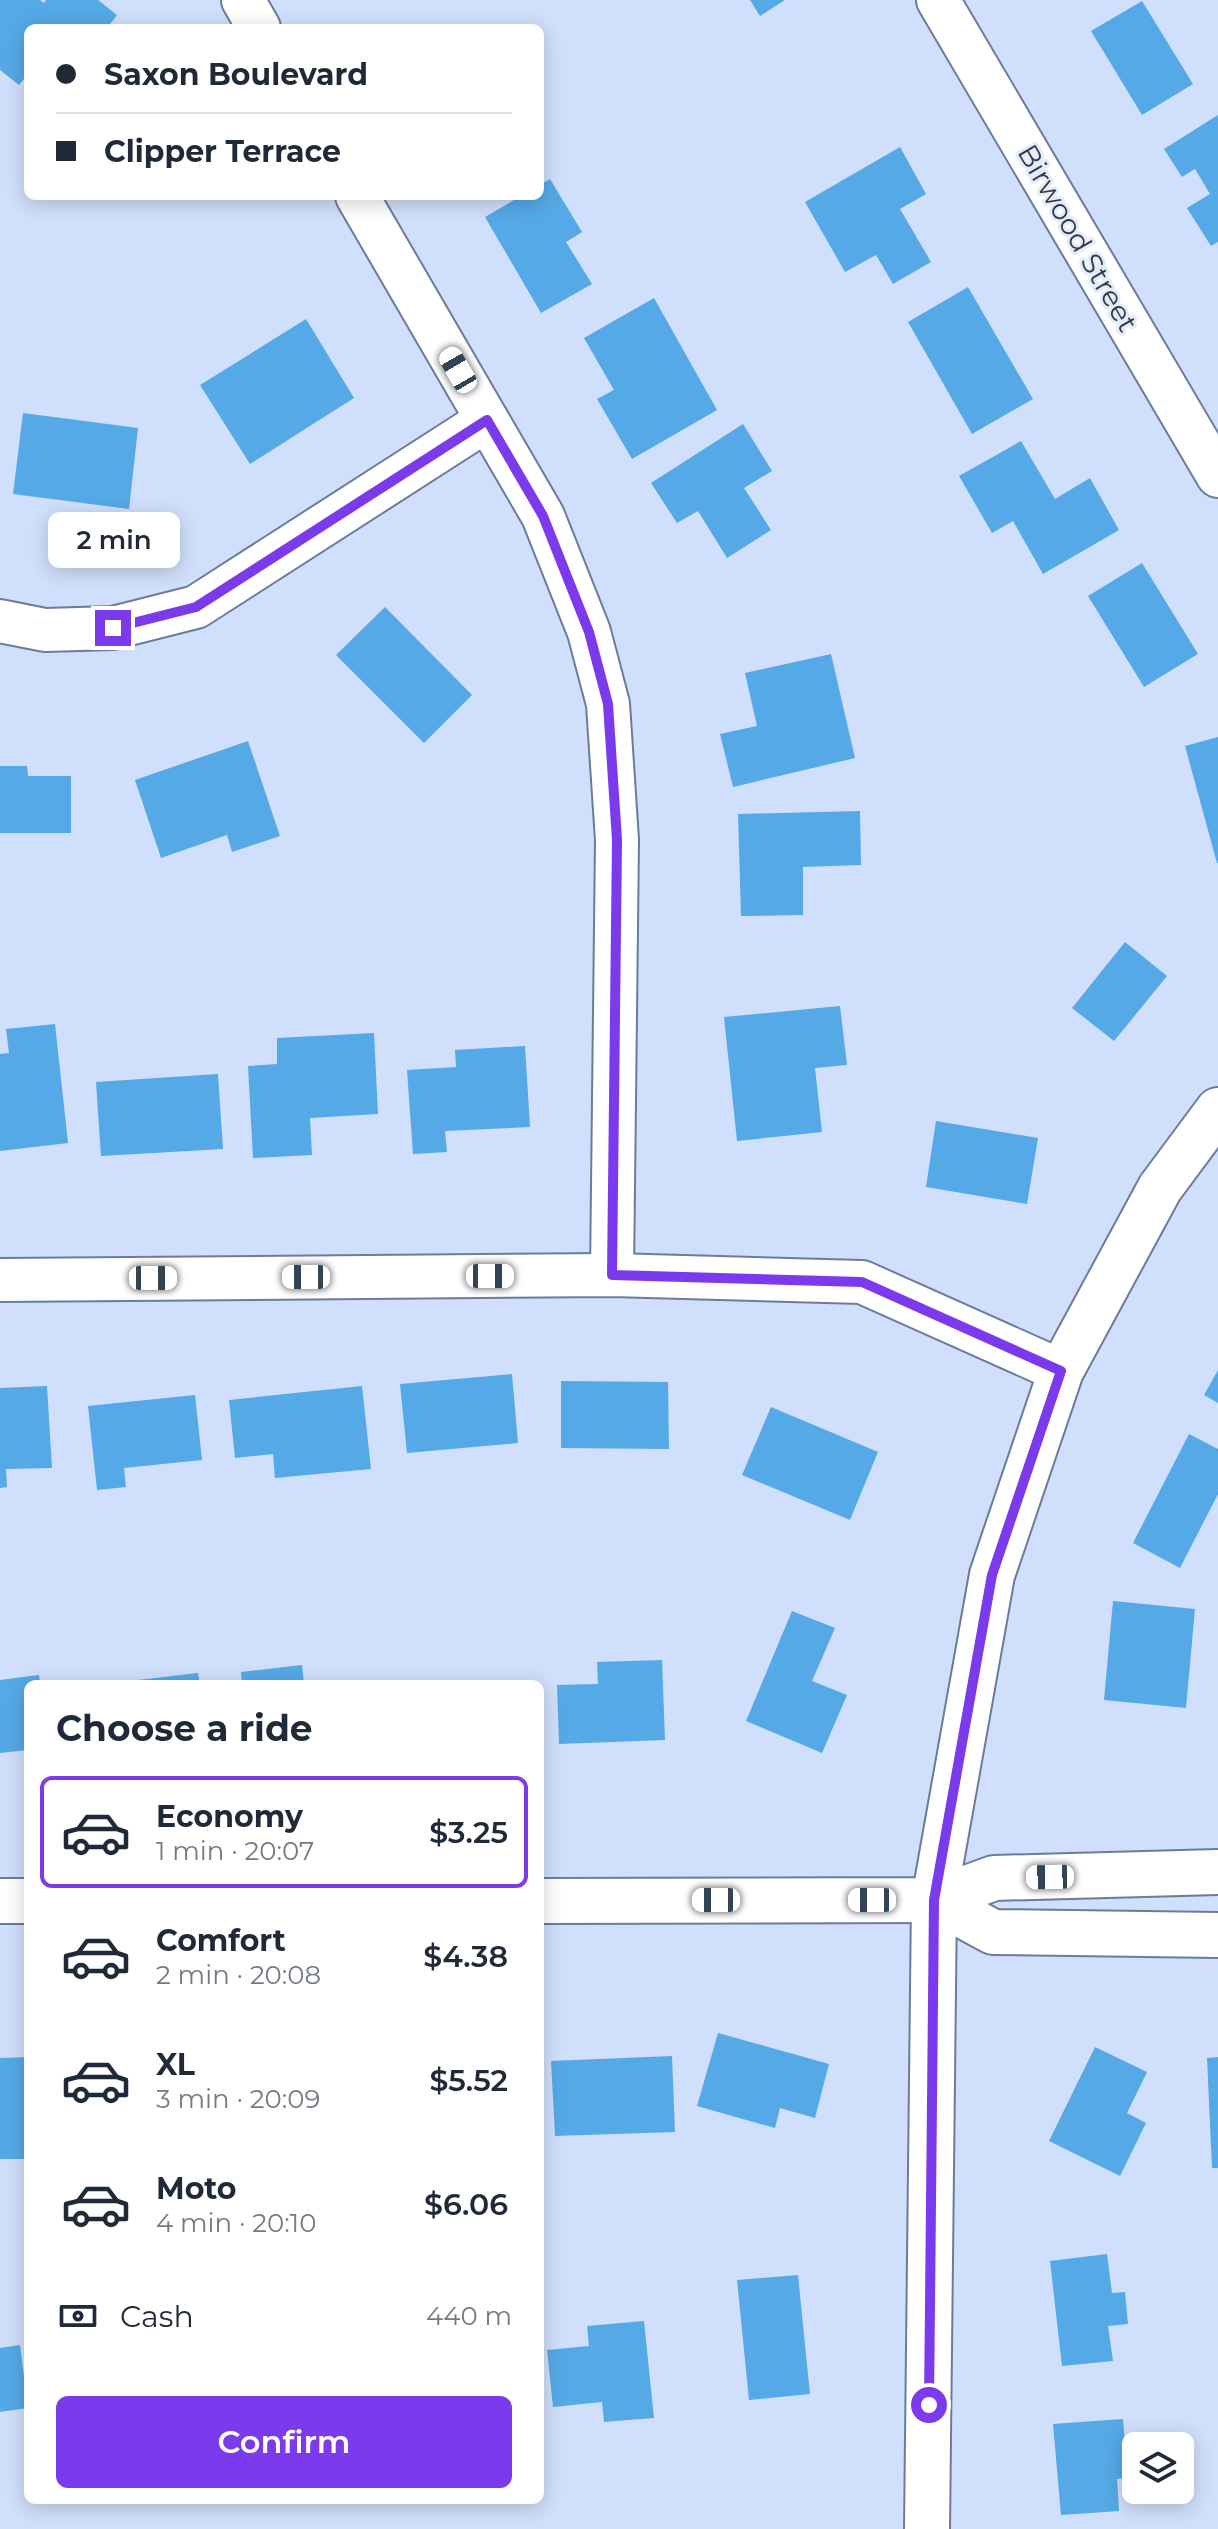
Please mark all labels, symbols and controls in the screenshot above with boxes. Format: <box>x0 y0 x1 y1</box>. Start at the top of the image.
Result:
text: Saxon Boulevard <box>104 56 368 93</box>
text: Clipper Terrace <box>104 133 341 170</box>
street label: Birwood Street <box>1011 138 1145 338</box>
car <box>436 343 480 397</box>
callout: 2 min <box>47 512 179 568</box>
text: 2 min <box>76 524 152 556</box>
route end <box>95 610 131 646</box>
car <box>466 1264 514 1288</box>
car <box>282 1265 330 1289</box>
car <box>129 1266 177 1290</box>
text: Choose a ride <box>56 1706 313 1750</box>
icon: car <box>60 1796 132 1868</box>
text: Economy <box>156 1798 303 1835</box>
text: $3.25 <box>429 1814 508 1851</box>
text: 1 min · 20:07 <box>156 1835 314 1867</box>
car <box>1026 1865 1074 1889</box>
car <box>692 1888 740 1912</box>
car <box>848 1888 896 1912</box>
icon: car <box>60 1920 132 1992</box>
text: Comfort <box>156 1922 286 1959</box>
text: $4.38 <box>423 1938 508 1975</box>
text: 2 min · 20:08 <box>156 1959 321 1991</box>
icon: car <box>60 2044 132 2116</box>
text: XL <box>156 2046 195 2083</box>
text: $5.52 <box>429 2062 508 2099</box>
text: 3 min · 20:09 <box>156 2083 320 2115</box>
icon: car <box>60 2168 132 2240</box>
text: Moto <box>156 2170 237 2207</box>
text: $6.06 <box>424 2186 508 2223</box>
text: 4 min · 20:10 <box>156 2207 316 2239</box>
icon: cash <box>56 2294 100 2338</box>
text: Cash <box>120 2298 194 2335</box>
text: 440 m <box>426 2300 512 2332</box>
route start <box>911 2387 947 2423</box>
button: Confirm <box>56 2396 512 2488</box>
map controls <box>1122 2432 1194 2504</box>
button: layers <box>1122 2432 1194 2504</box>

